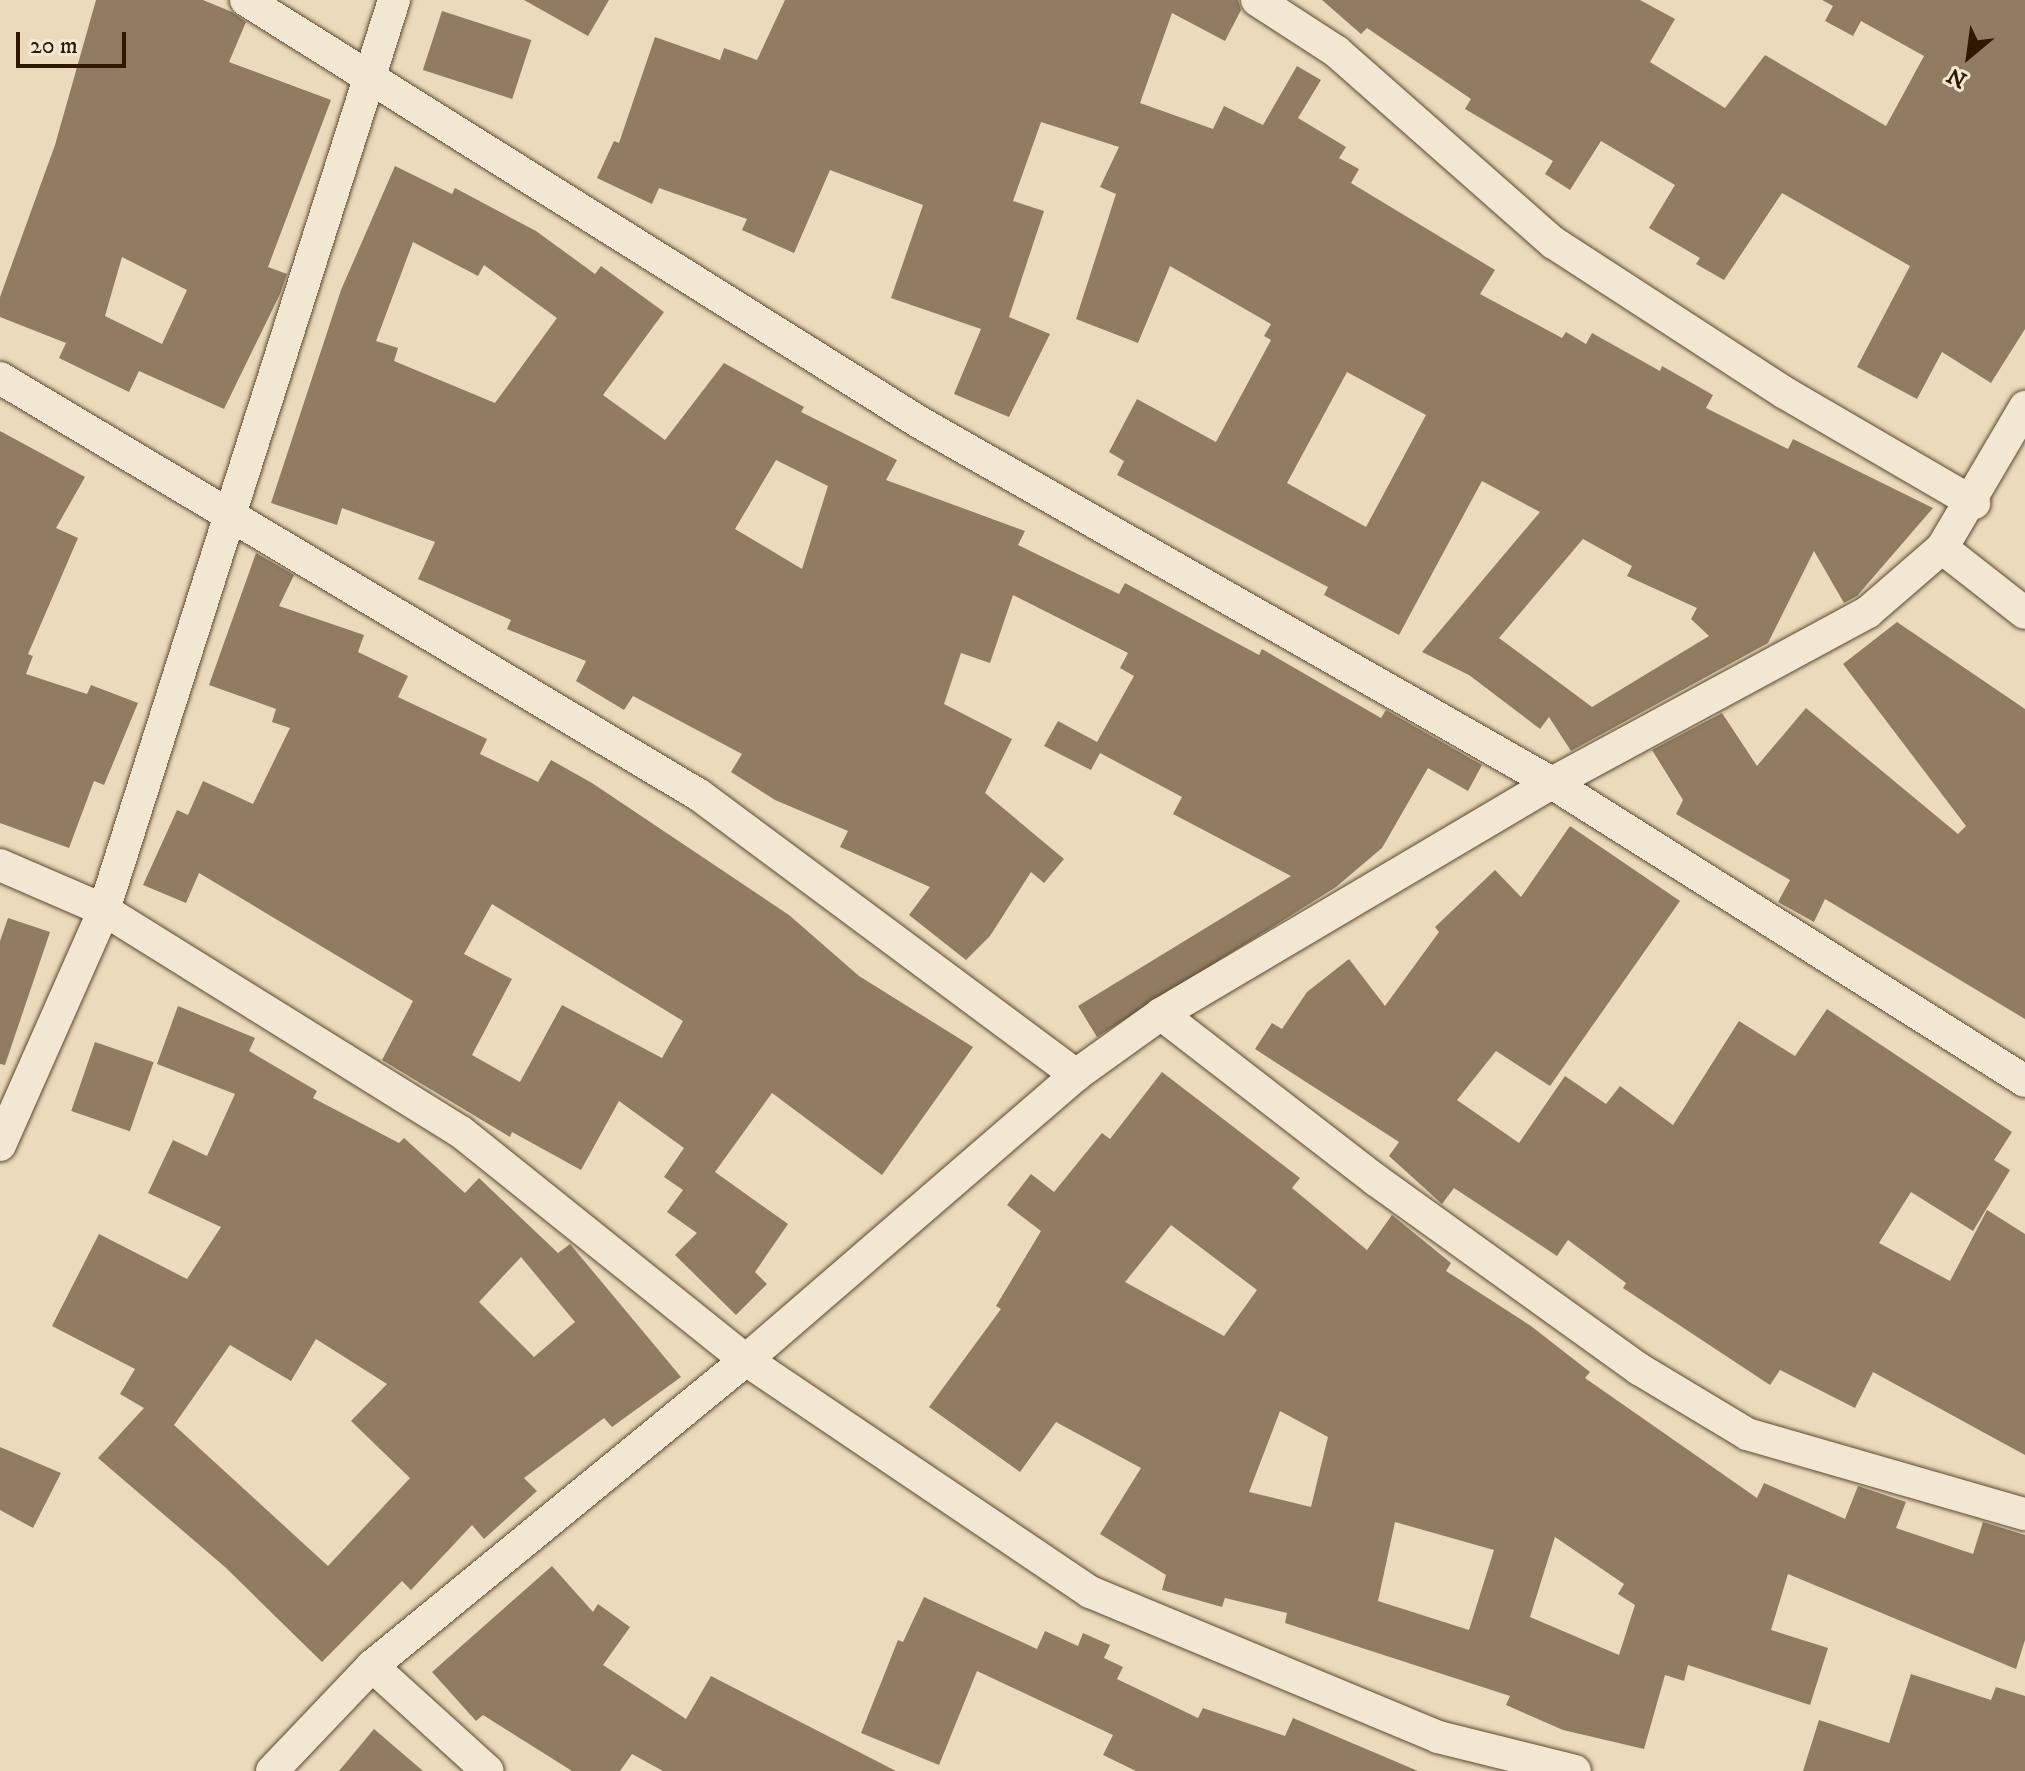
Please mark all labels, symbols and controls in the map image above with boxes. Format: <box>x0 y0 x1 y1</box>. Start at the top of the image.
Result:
scale bar <box>20 16 130 66</box>
north arrow <box>1929 16 2009 96</box>
text: 20 m <box>30 31 78 61</box>
text: N <box>1943 61 1972 94</box>

